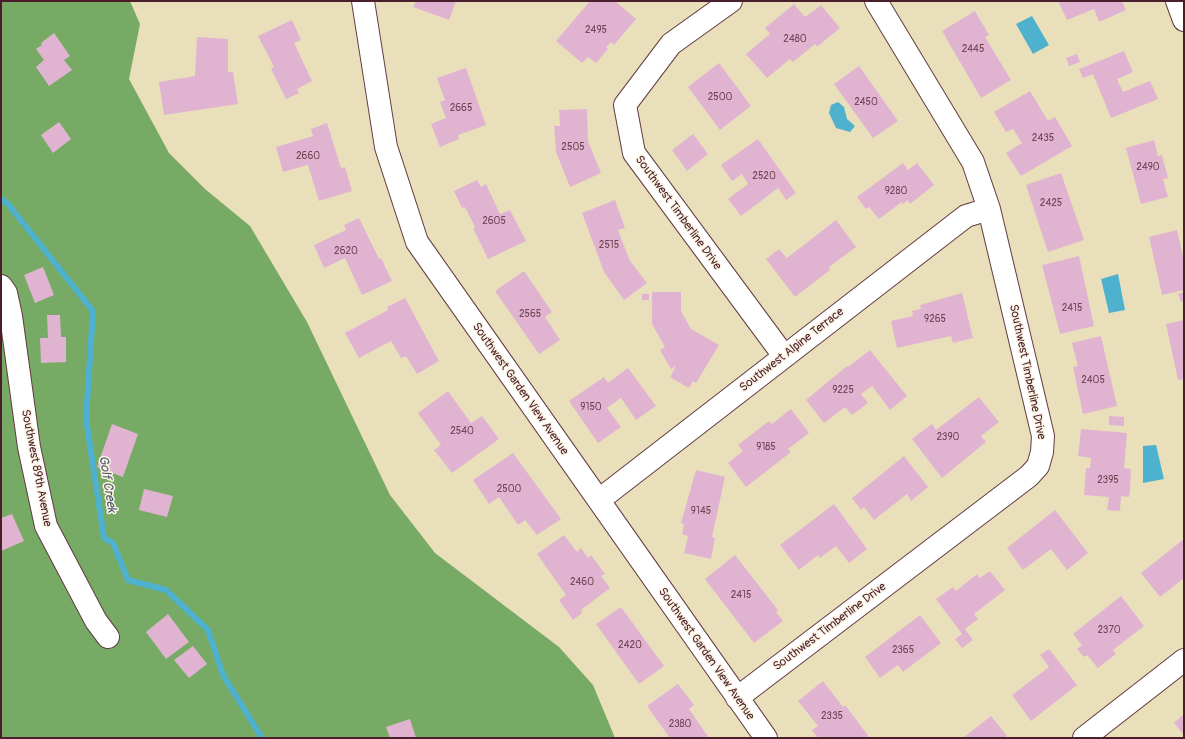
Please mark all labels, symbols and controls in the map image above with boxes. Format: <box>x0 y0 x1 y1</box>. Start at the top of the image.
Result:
house number: 2495 <box>585 24 607 36</box>
house number: 2480 <box>783 33 807 45</box>
house number: 2445 <box>962 43 984 55</box>
house number: 2500 <box>708 91 732 103</box>
house number: 2450 <box>854 96 878 108</box>
house number: 2665 <box>450 102 472 114</box>
house number: 2435 <box>1032 132 1054 144</box>
house number: 2505 <box>561 141 585 153</box>
house number: 2660 <box>296 150 320 162</box>
street label: Southwest Timberline Drive <box>632 153 724 273</box>
house number: 2490 <box>1136 161 1160 173</box>
house number: 2520 <box>752 170 776 182</box>
house number: 9280 <box>885 185 907 197</box>
house number: 2425 <box>1040 197 1062 209</box>
house number: 2605 <box>482 215 506 227</box>
house number: 2515 <box>599 239 619 251</box>
house number: 2620 <box>334 245 358 257</box>
house number: 2415 <box>1062 302 1082 314</box>
street label: Southwest Timberline Drive <box>1006 303 1048 441</box>
street label: Southwest Alpine Terrace <box>737 305 847 395</box>
house number: 2565 <box>519 308 541 320</box>
house number: 9265 <box>924 313 946 325</box>
street label: Southwest Garden View Avenue <box>469 320 571 458</box>
house number: 2405 <box>1081 374 1105 386</box>
house number: 9225 <box>832 384 854 396</box>
house number: 9150 <box>580 401 602 413</box>
street label: Southwest 89th Avenue <box>18 408 54 528</box>
house number: 2540 <box>450 425 474 437</box>
house number: 2390 <box>937 431 959 443</box>
house number: 9185 <box>756 441 776 453</box>
water label: Golf Creek <box>95 454 119 514</box>
house number: 2395 <box>1097 474 1119 486</box>
house number: 2500 <box>497 483 521 495</box>
house number: 9145 <box>691 505 711 517</box>
house number: 2460 <box>570 576 594 588</box>
street label: Southwest Timberline Drive <box>771 580 889 674</box>
street label: Southwest Garden View Avenue <box>655 585 757 723</box>
house number: 2415 <box>731 589 751 601</box>
house number: 2370 <box>1098 624 1120 636</box>
house number: 2420 <box>618 639 642 651</box>
house number: 2365 <box>892 644 914 656</box>
house number: 2335 <box>821 710 843 722</box>
house number: 2380 <box>669 718 691 730</box>

